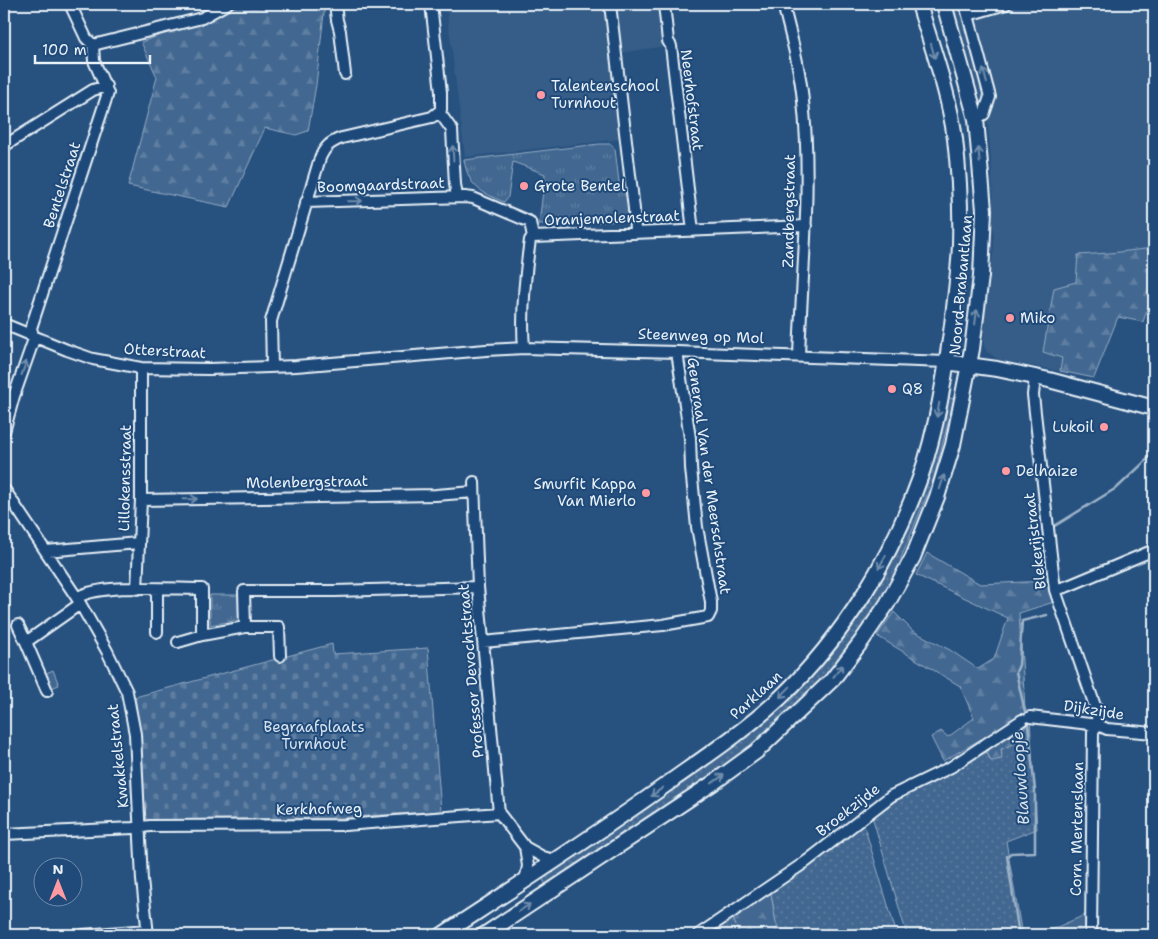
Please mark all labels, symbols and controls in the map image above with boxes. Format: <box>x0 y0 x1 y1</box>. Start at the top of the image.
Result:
scale bar <box>35 32 150 64</box>
text: 100 m <box>42 40 87 60</box>
one-way arrow <box>929 42 938 58</box>
street label: Neerhofstraat <box>676 48 708 152</box>
one-way arrow <box>979 69 989 85</box>
place label: Talentenschool Turnhout <box>551 76 660 113</box>
marker: Talentenschool Turnhout <box>535 89 547 101</box>
street label: Bentelstraat <box>39 139 85 231</box>
one-way arrow <box>448 145 457 161</box>
one-way arrow <box>975 147 984 163</box>
street label: Zandbergstraat <box>778 154 800 268</box>
street label: Boomgaardstraat <box>317 173 445 197</box>
place label: Grote Bentel <box>534 176 626 196</box>
marker: Grote Bentel <box>518 180 530 192</box>
one-way arrow <box>346 196 363 206</box>
street label: Oranjemolenstraat <box>544 206 680 230</box>
street label: Noord-Brabantlaan <box>945 214 977 356</box>
place label: Miko <box>1020 308 1055 328</box>
one-way arrow <box>971 309 981 325</box>
marker: Miko <box>1004 312 1016 324</box>
street label: Steenweg op Mol <box>638 324 765 348</box>
street label: Otterstraat <box>123 339 207 363</box>
street label: Generaal Van der Meerschstraat <box>682 356 736 596</box>
one-way arrow <box>19 361 29 377</box>
place label: Q8 <box>902 379 923 399</box>
marker: Q8 <box>886 383 898 395</box>
one-way arrow <box>932 402 942 418</box>
place label: Lukoil <box>1052 417 1094 437</box>
marker: Lukoil <box>1098 421 1110 433</box>
street label: Lillokensstraat <box>114 424 136 532</box>
place label: Delhaize <box>1016 461 1078 481</box>
marker: Delhaize <box>1000 465 1012 477</box>
street label: Molenbergstraat <box>246 471 368 493</box>
place label: Smurfit Kappa Van Mierlo <box>533 474 637 511</box>
one-way arrow <box>938 474 948 490</box>
marker: Smurfit Kappa Van Mierlo <box>640 487 652 499</box>
street label: Blekerijstraat <box>1019 491 1051 591</box>
one-way arrow <box>181 495 197 504</box>
one-way arrow <box>876 554 886 569</box>
street label: Professor Devochtstraat <box>453 583 489 759</box>
one-way arrow <box>833 665 844 678</box>
street label: Parklaan <box>725 666 787 724</box>
one-way arrow <box>779 686 791 698</box>
street label: Dijkzijde <box>1062 695 1126 725</box>
street label: Kwakkelstraat <box>103 703 133 809</box>
park label: Begraafplaats Turnhout <box>263 717 365 754</box>
water label: Blauwloopje <box>1007 730 1034 826</box>
street label: Corn. Mertenslaan <box>1066 762 1088 896</box>
one-way arrow <box>711 774 725 784</box>
street label: Broekzijde <box>812 779 884 841</box>
one-way arrow <box>650 787 664 797</box>
street label: Kerkhofweg <box>276 798 362 820</box>
north arrow <box>32 856 82 906</box>
text: N <box>52 860 64 878</box>
one-way arrow <box>517 903 531 913</box>

